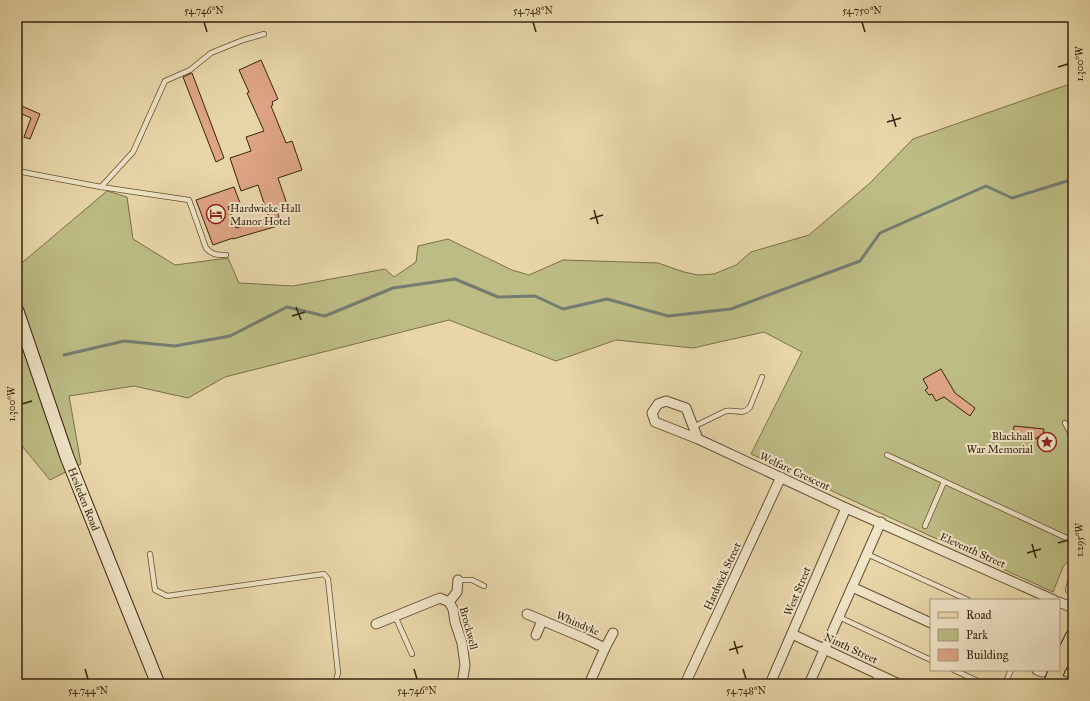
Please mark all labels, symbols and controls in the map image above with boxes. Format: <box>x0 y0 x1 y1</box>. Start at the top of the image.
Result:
text: 54.746°N <box>184 5 224 17</box>
text: 54.748°N <box>513 5 553 17</box>
text: 54.750°N <box>842 5 882 17</box>
text: 1.300°W <box>1074 46 1086 81</box>
place label: Hardwicke Hall Manor Hotel <box>230 202 301 228</box>
hotel icon: Hardwicke Hall Manor Hotel <box>205 203 227 225</box>
text: 1.300°W <box>6 386 18 421</box>
place label: Blackhall War Memorial <box>967 430 1033 456</box>
place icon: Blackhall War Memorial <box>1036 431 1058 453</box>
street label: Welfare Crescent <box>758 449 832 493</box>
street label: Hesleden Road <box>65 466 102 533</box>
text: 1.295°W <box>1074 522 1086 557</box>
street label: Eleventh Street <box>938 530 1008 571</box>
street label: Hardwick Street <box>701 540 744 612</box>
street label: West Street <box>781 565 814 618</box>
legend <box>930 599 1060 671</box>
street label: Brockwell <box>457 605 481 651</box>
text: Road <box>966 608 992 622</box>
street label: Whindyke <box>554 609 602 639</box>
text: Park <box>966 628 988 642</box>
street label: Ninth Street <box>822 630 880 667</box>
text: Building <box>966 648 1009 663</box>
text: 54.744°N <box>68 685 109 697</box>
text: 54.746°N <box>397 685 437 697</box>
text: 54.748°N <box>726 685 766 697</box>

